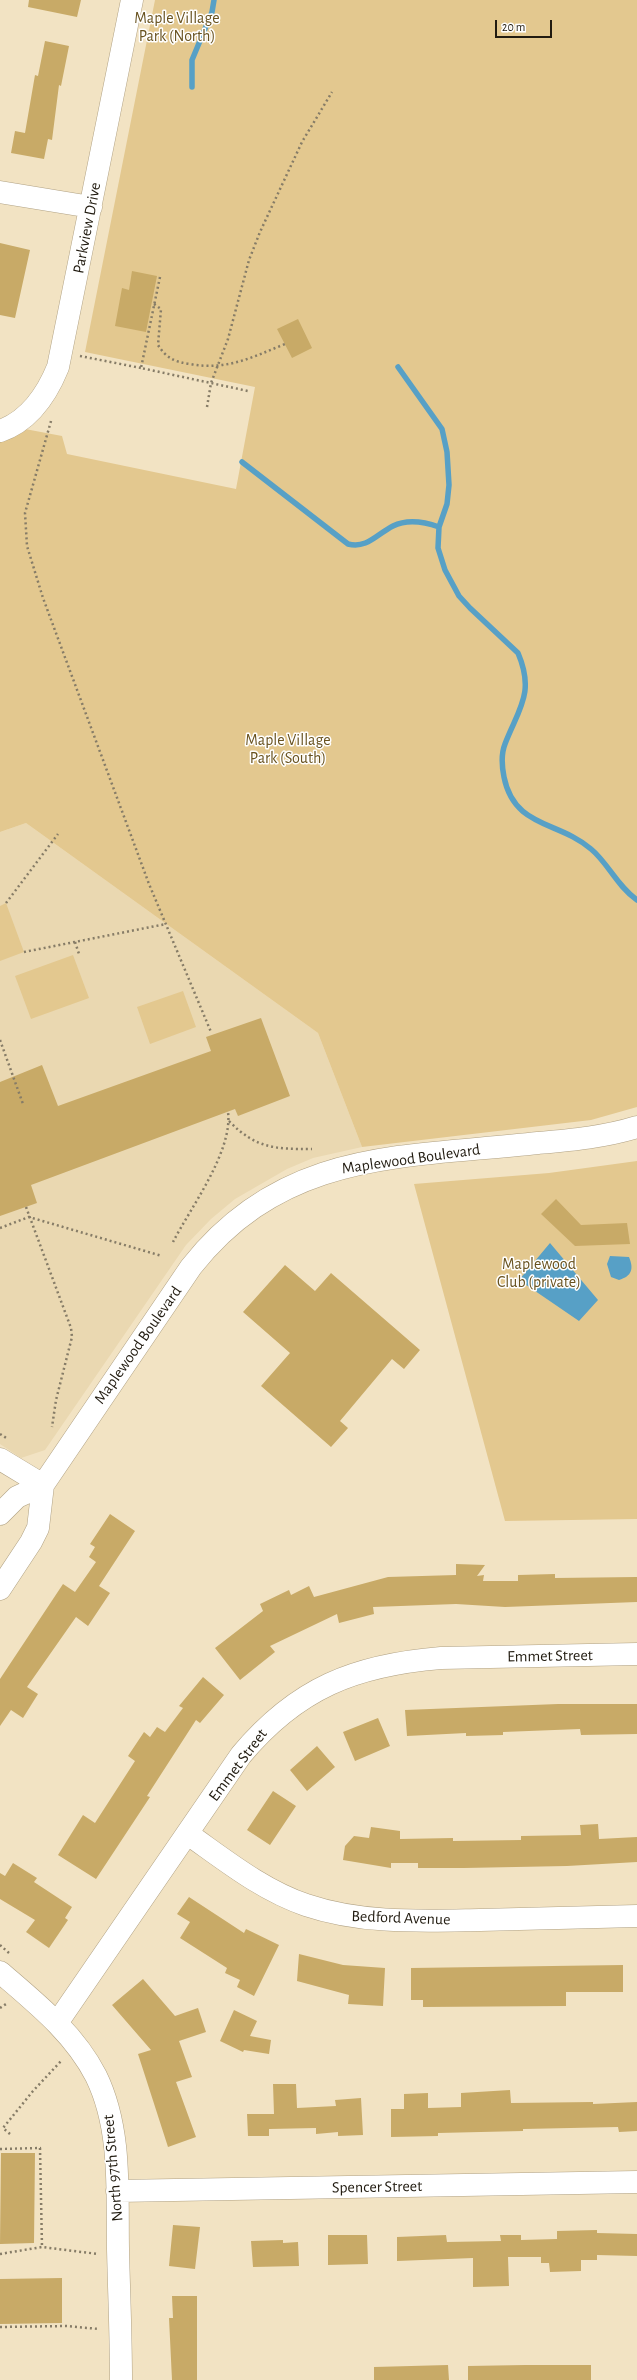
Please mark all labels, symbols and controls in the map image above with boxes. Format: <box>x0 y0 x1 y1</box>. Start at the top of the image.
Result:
park label: Maple Village Park (North) <box>134 8 220 46</box>
scale bar <box>497 12 554 38</box>
text: 20 m <box>502 21 525 33</box>
street label: Parkview Drive <box>69 181 105 275</box>
park label: Maple Village Park (South) <box>245 730 331 768</box>
street label: Maplewood Boulevard <box>341 1140 481 1178</box>
park label: Maplewood Club (private) <box>497 1254 581 1292</box>
street label: Maplewood Boulevard <box>90 1282 186 1408</box>
street label: Emmet Street <box>507 1646 593 1666</box>
street label: Emmet Street <box>205 1725 271 1805</box>
street label: Bedford Avenue <box>351 1907 451 1929</box>
street label: North 97th Street <box>99 2114 127 2222</box>
street label: Spencer Street <box>332 2177 422 2197</box>

